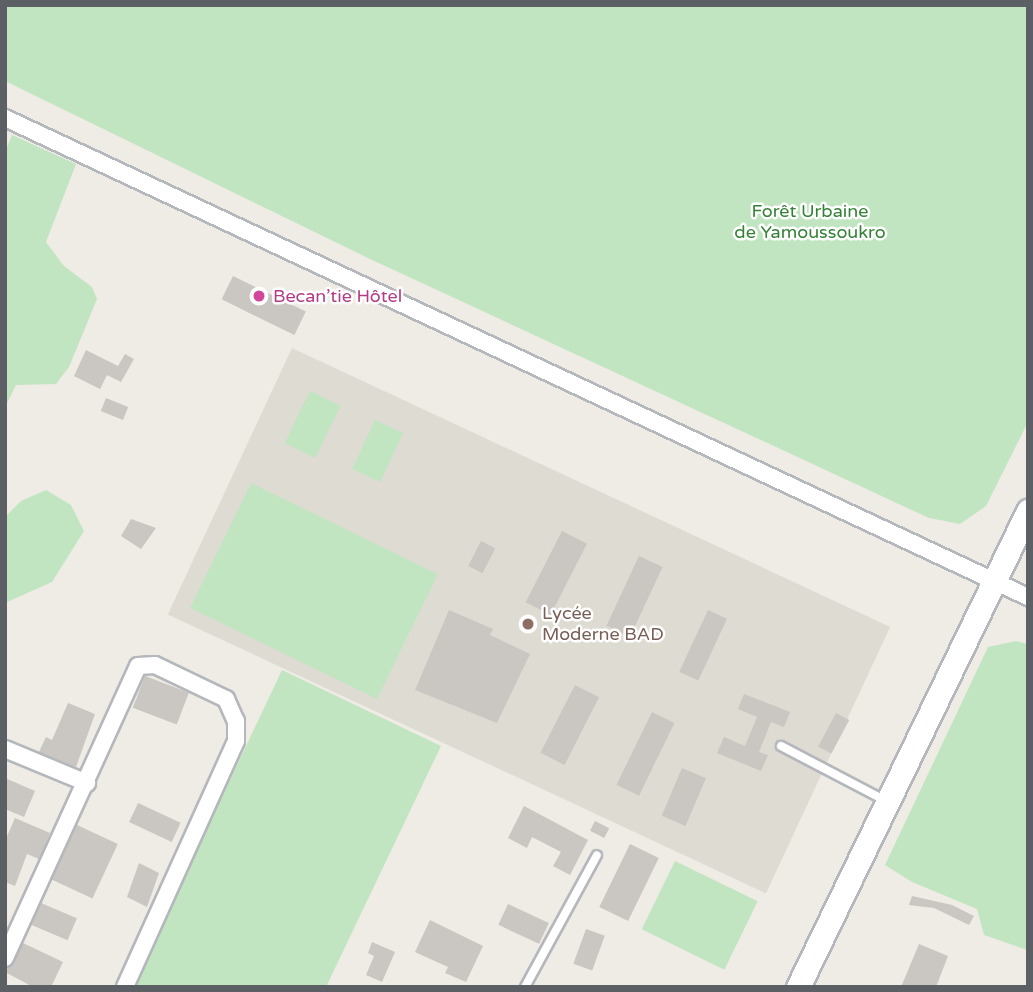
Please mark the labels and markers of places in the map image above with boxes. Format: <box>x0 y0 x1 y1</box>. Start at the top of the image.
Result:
place label: Becan’tie Hôtel <box>273 285 402 307</box>
marker: Becan’tie Hôtel <box>251 288 267 304</box>
place label: Lycée Moderne BAD <box>542 603 664 646</box>
marker: Lycée Moderne BAD <box>520 616 536 632</box>

